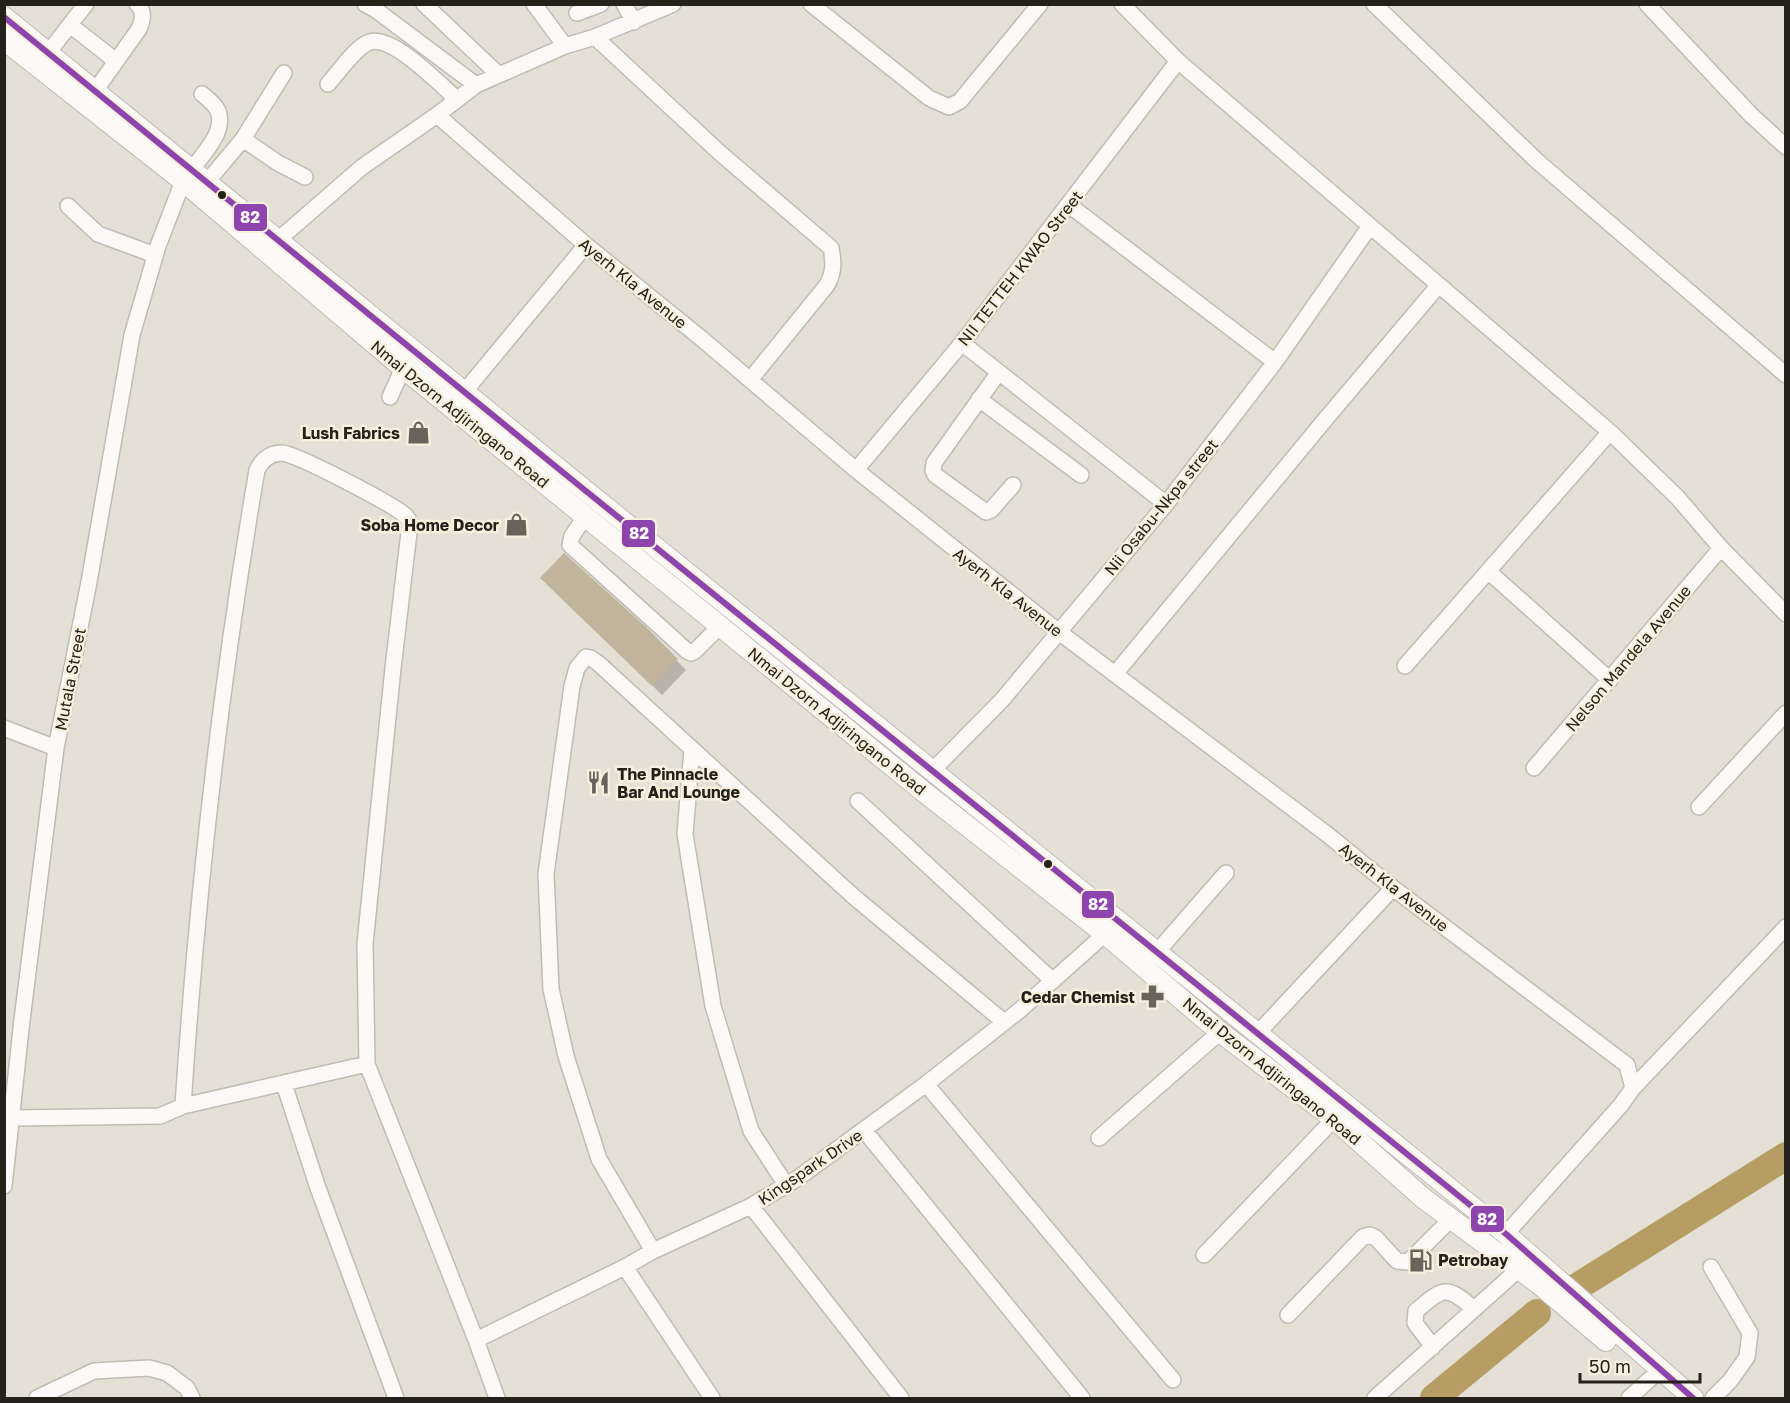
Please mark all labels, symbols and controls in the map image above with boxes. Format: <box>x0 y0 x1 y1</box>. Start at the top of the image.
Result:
street label: NII TETTEH KWAO Street <box>953 186 1087 350</box>
unlabelled marker <box>216 189 228 201</box>
line badge: 82 <box>233 203 268 232</box>
text: 82 <box>240 207 260 227</box>
street label: Ayerh Kla Avenue <box>575 233 691 333</box>
street label: Nmai Dzorn Adjiringano Road <box>367 336 553 492</box>
shop icon: Lush Fabrics <box>405 420 431 446</box>
place label: Lush Fabrics <box>302 423 400 443</box>
street label: Nii Osabu-Nkpa street <box>1100 435 1222 579</box>
shop icon: Soba Home Decor <box>504 512 530 538</box>
place label: Soba Home Decor <box>360 515 499 535</box>
line badge: 82 <box>621 519 656 548</box>
text: 82 <box>629 523 649 543</box>
street label: Ayerh Kla Avenue <box>949 543 1067 641</box>
street label: Nelson Mandela Avenue <box>1561 581 1695 735</box>
street label: Mutala Street <box>50 626 90 732</box>
street label: Nmai Dzorn Adjiringano Road <box>744 643 930 799</box>
place label: The Pinnacle Bar And Lounge <box>617 764 740 802</box>
restaurant icon: The Pinnacle Bar And Lounge <box>586 770 612 796</box>
street label: Ayerh Kla Avenue <box>1335 838 1453 936</box>
unlabelled marker <box>1042 858 1054 870</box>
line badge: 82 <box>1081 890 1115 919</box>
text: 82 <box>1088 894 1108 914</box>
pharmacy icon: Cedar Chemist <box>1140 984 1166 1010</box>
place label: Cedar Chemist <box>1021 987 1135 1007</box>
street label: Nmai Dzorn Adjiringano Road <box>1179 993 1365 1149</box>
street label: Kingspark Drive <box>754 1125 866 1209</box>
line badge: 82 <box>1470 1205 1505 1233</box>
text: 82 <box>1477 1209 1497 1229</box>
fuel station icon: Petrobay <box>1407 1247 1433 1273</box>
place label: Petrobay <box>1438 1250 1509 1270</box>
scale bar <box>1580 1346 1700 1384</box>
text: 50 m <box>1589 1355 1631 1377</box>

